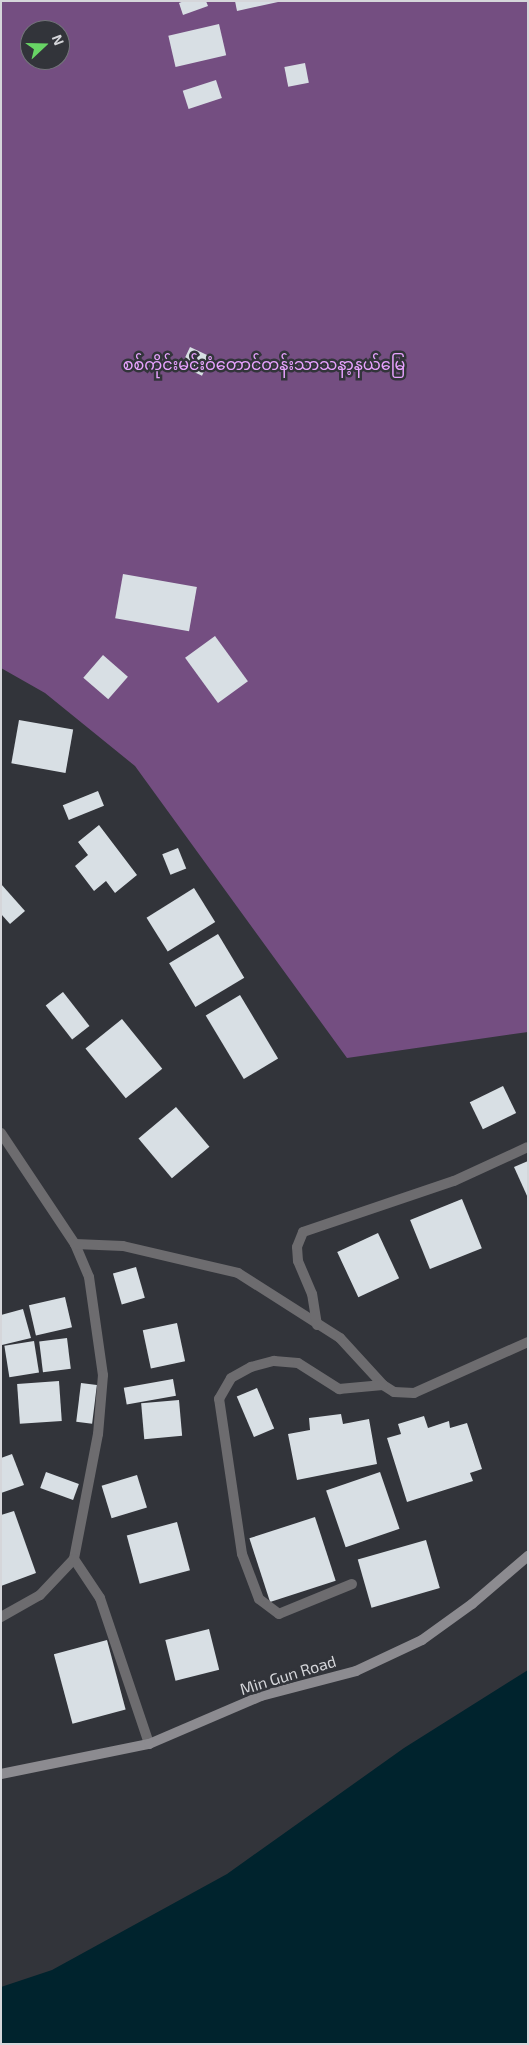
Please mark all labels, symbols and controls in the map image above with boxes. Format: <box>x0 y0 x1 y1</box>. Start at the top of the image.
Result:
north arrow <box>20 20 70 70</box>
text: N <box>49 32 68 48</box>
park label: စစ်ကိုင်းမင်းဝံတောင်တန်းသာသနာ့နယ်မြေ <box>123 354 405 374</box>
street label: Min Gun Road <box>238 1651 338 1699</box>

